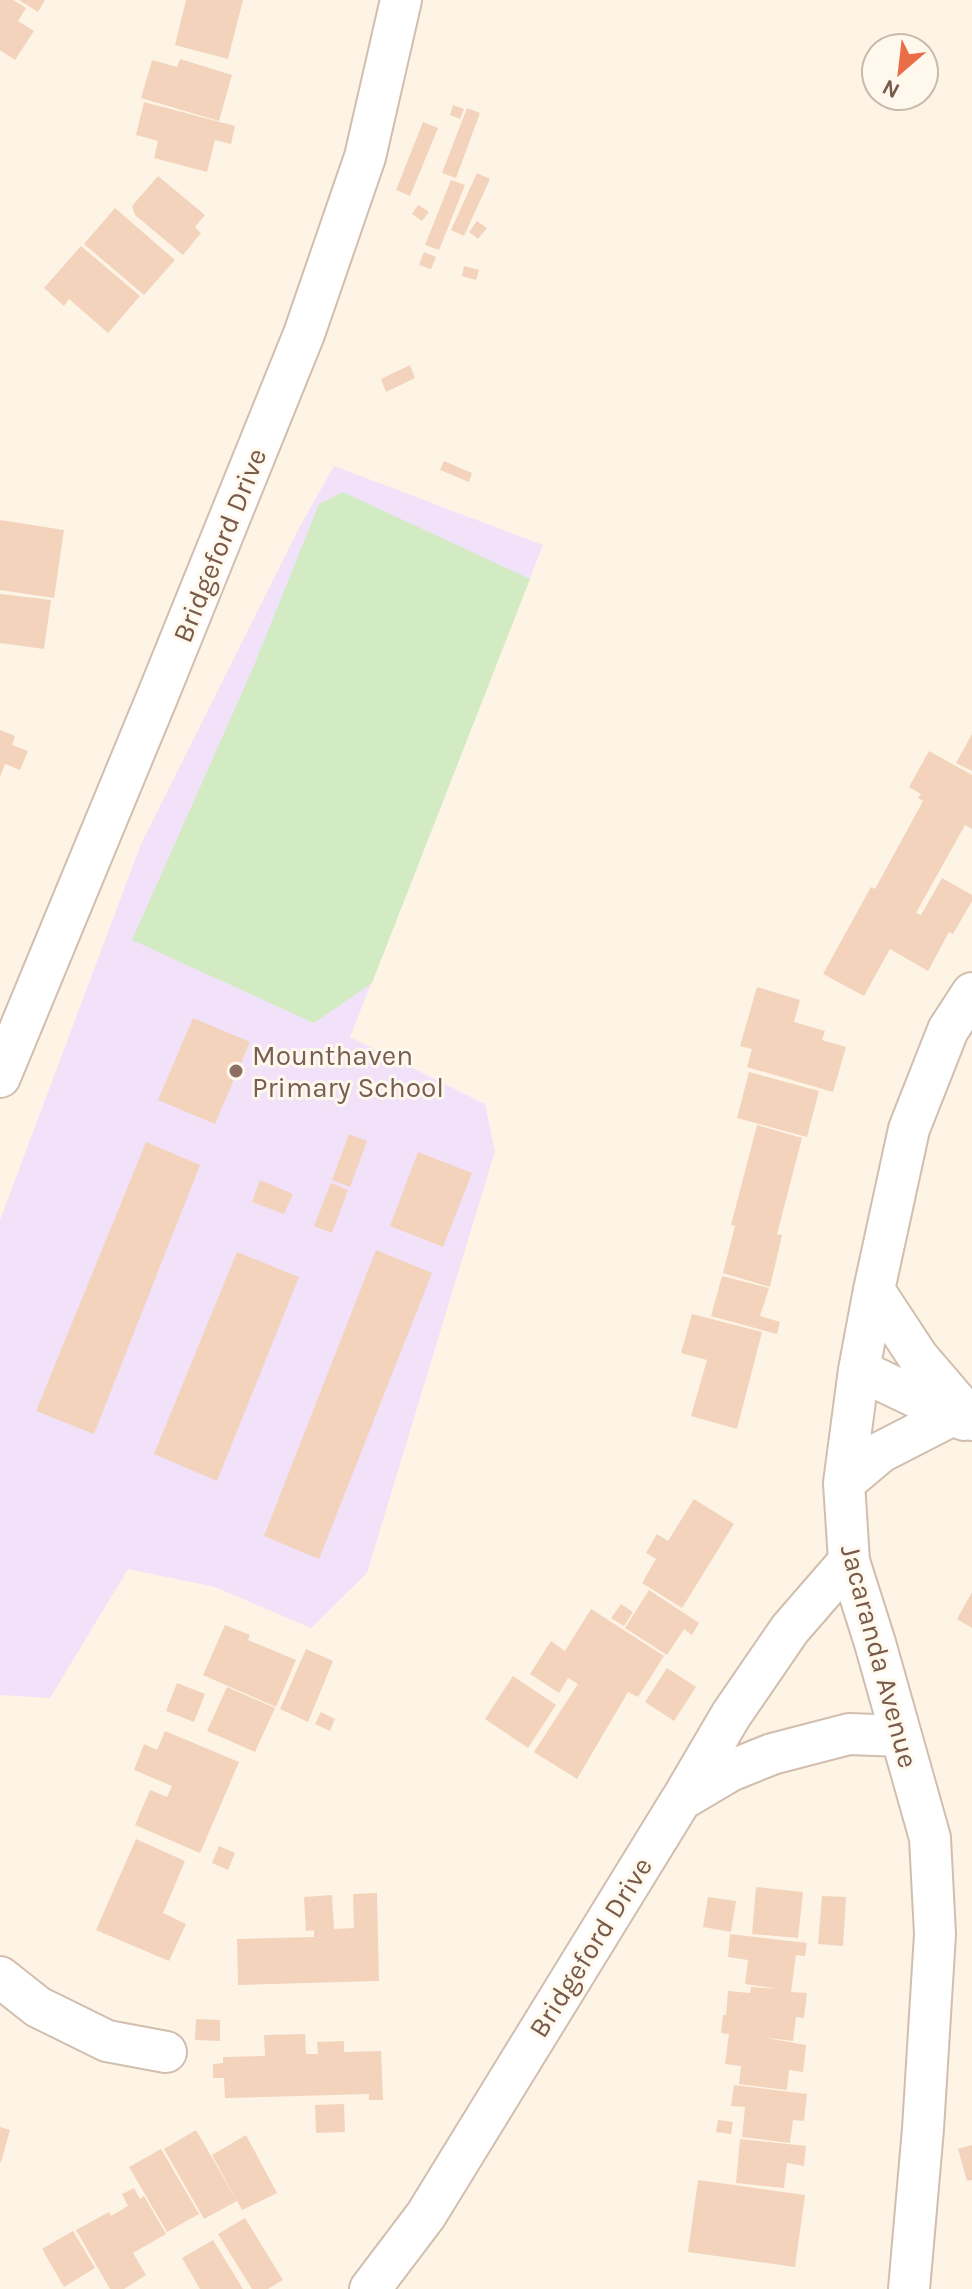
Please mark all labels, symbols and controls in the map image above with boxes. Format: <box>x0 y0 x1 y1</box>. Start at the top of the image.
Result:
north arrow <box>860 32 940 112</box>
text: N <box>878 74 904 104</box>
street label: Bridgeford Drive <box>166 443 273 647</box>
place label: Mounthaven Primary School <box>252 1039 444 1104</box>
marker: Mounthaven Primary School <box>227 1062 245 1080</box>
street label: Jacaranda Avenue <box>834 1541 925 1771</box>
street label: Bridgeford Drive <box>522 1851 659 2043</box>

